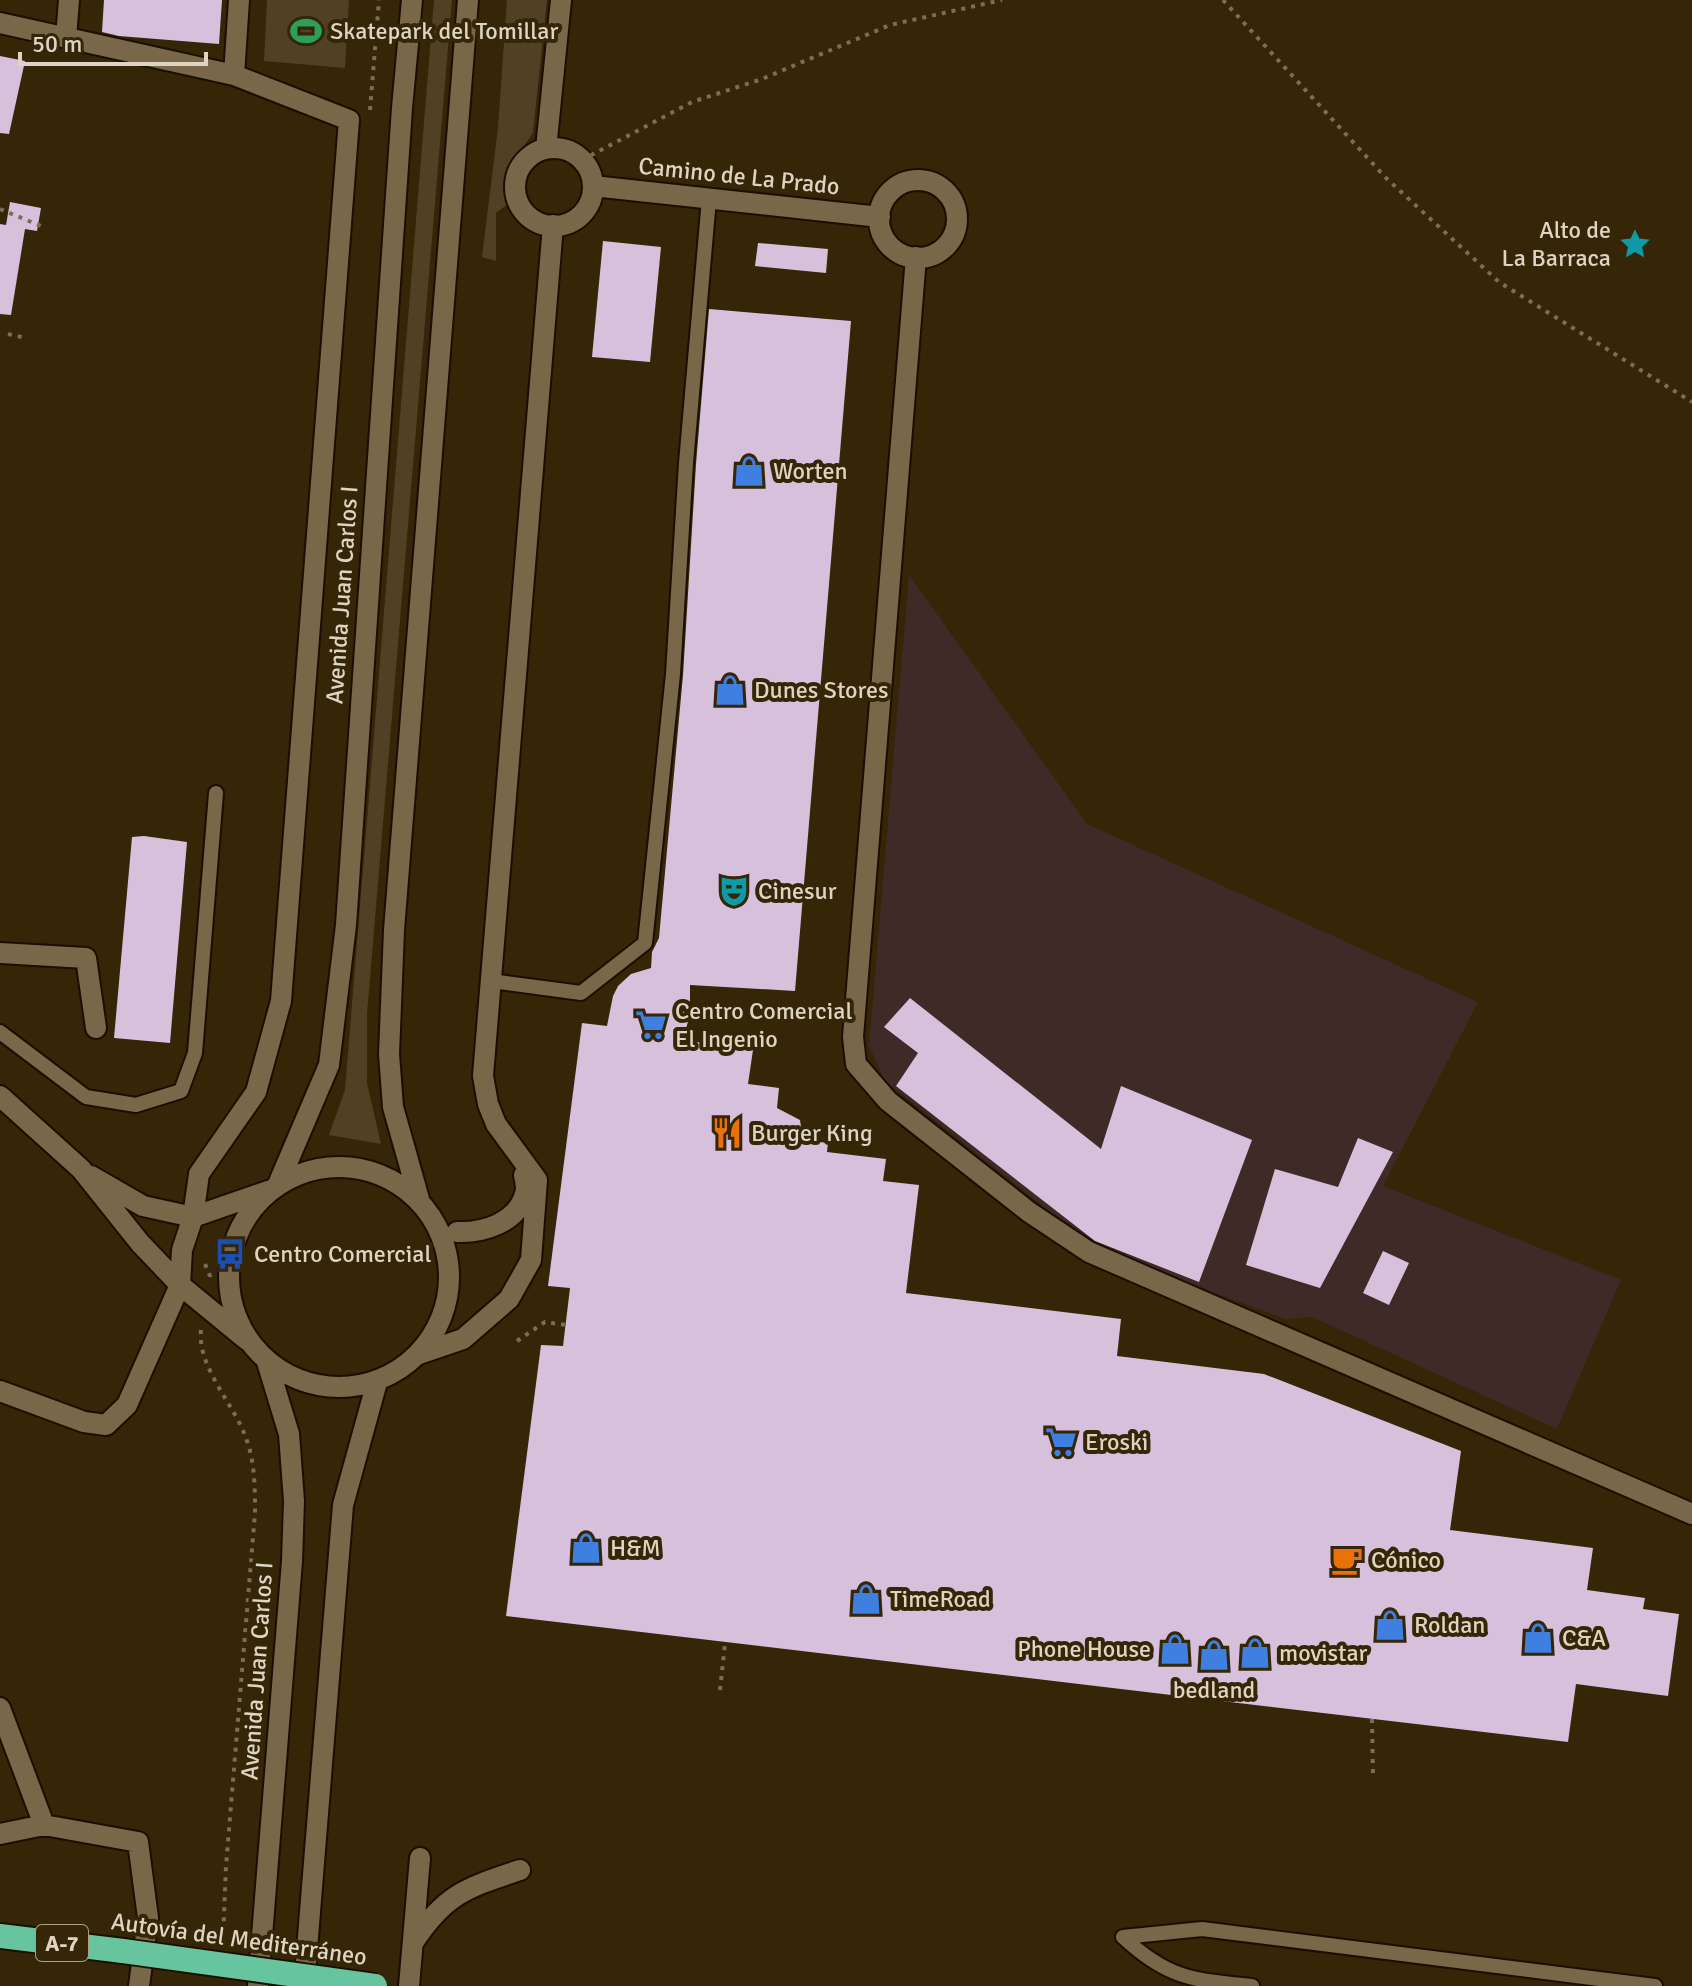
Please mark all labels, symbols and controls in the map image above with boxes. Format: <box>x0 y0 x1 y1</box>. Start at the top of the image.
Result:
sports icon: Skatepark del Tomillar <box>289 14 323 48</box>
scale bar <box>20 16 206 66</box>
place label: Skatepark del Tomillar <box>330 16 559 46</box>
text: 50 m <box>32 29 82 59</box>
street label: Camino de La Prado <box>637 151 841 201</box>
place label: Alto de La Barraca <box>1502 215 1611 273</box>
place icon: Alto de La Barraca <box>1618 227 1652 261</box>
shop icon: Worten <box>732 454 766 488</box>
place label: Worten <box>773 456 848 486</box>
street label: Avenida Juan Carlos I <box>319 485 365 705</box>
shop icon: Dunes Stores <box>713 673 747 707</box>
place label: Dunes Stores <box>754 675 888 705</box>
theatre icon: Cinesur <box>717 874 751 908</box>
place label: Cinesur <box>758 876 837 906</box>
place label: Centro Comercial El Ingenio <box>675 996 853 1054</box>
supermarket icon: Centro Comercial El Ingenio <box>634 1008 668 1042</box>
restaurant icon: Burger King <box>710 1116 744 1150</box>
place label: Burger King <box>751 1118 873 1148</box>
bus stop icon: Centro Comercial <box>213 1237 247 1271</box>
place label: Centro Comercial <box>254 1239 432 1269</box>
supermarket icon: Eroski <box>1044 1425 1078 1459</box>
place label: Eroski <box>1085 1427 1148 1457</box>
shop icon: H&M <box>569 1531 603 1565</box>
place label: H&M <box>610 1533 661 1563</box>
cafe icon: Cónico <box>1330 1543 1364 1577</box>
place label: Cónico <box>1371 1545 1441 1575</box>
street label: Avenida Juan Carlos I <box>234 1561 280 1781</box>
shop icon: TimeRoad <box>849 1582 883 1616</box>
place label: TimeRoad <box>890 1584 991 1614</box>
shop icon: Roldan <box>1373 1608 1407 1642</box>
place label: Roldan <box>1414 1610 1485 1640</box>
shop icon: C&A <box>1521 1621 1555 1655</box>
place label: C&A <box>1562 1623 1606 1653</box>
shop icon: Phone House <box>1158 1632 1192 1666</box>
place label: Phone House <box>1017 1634 1151 1664</box>
shop icon: movistar <box>1238 1636 1272 1670</box>
shop icon: bedland <box>1197 1638 1231 1672</box>
place label: movistar <box>1279 1638 1368 1668</box>
place label: bedland <box>1173 1675 1255 1705</box>
street label: Autovía del Mediterráneo <box>109 1906 369 1972</box>
road number: A-7 <box>36 1925 88 1961</box>

